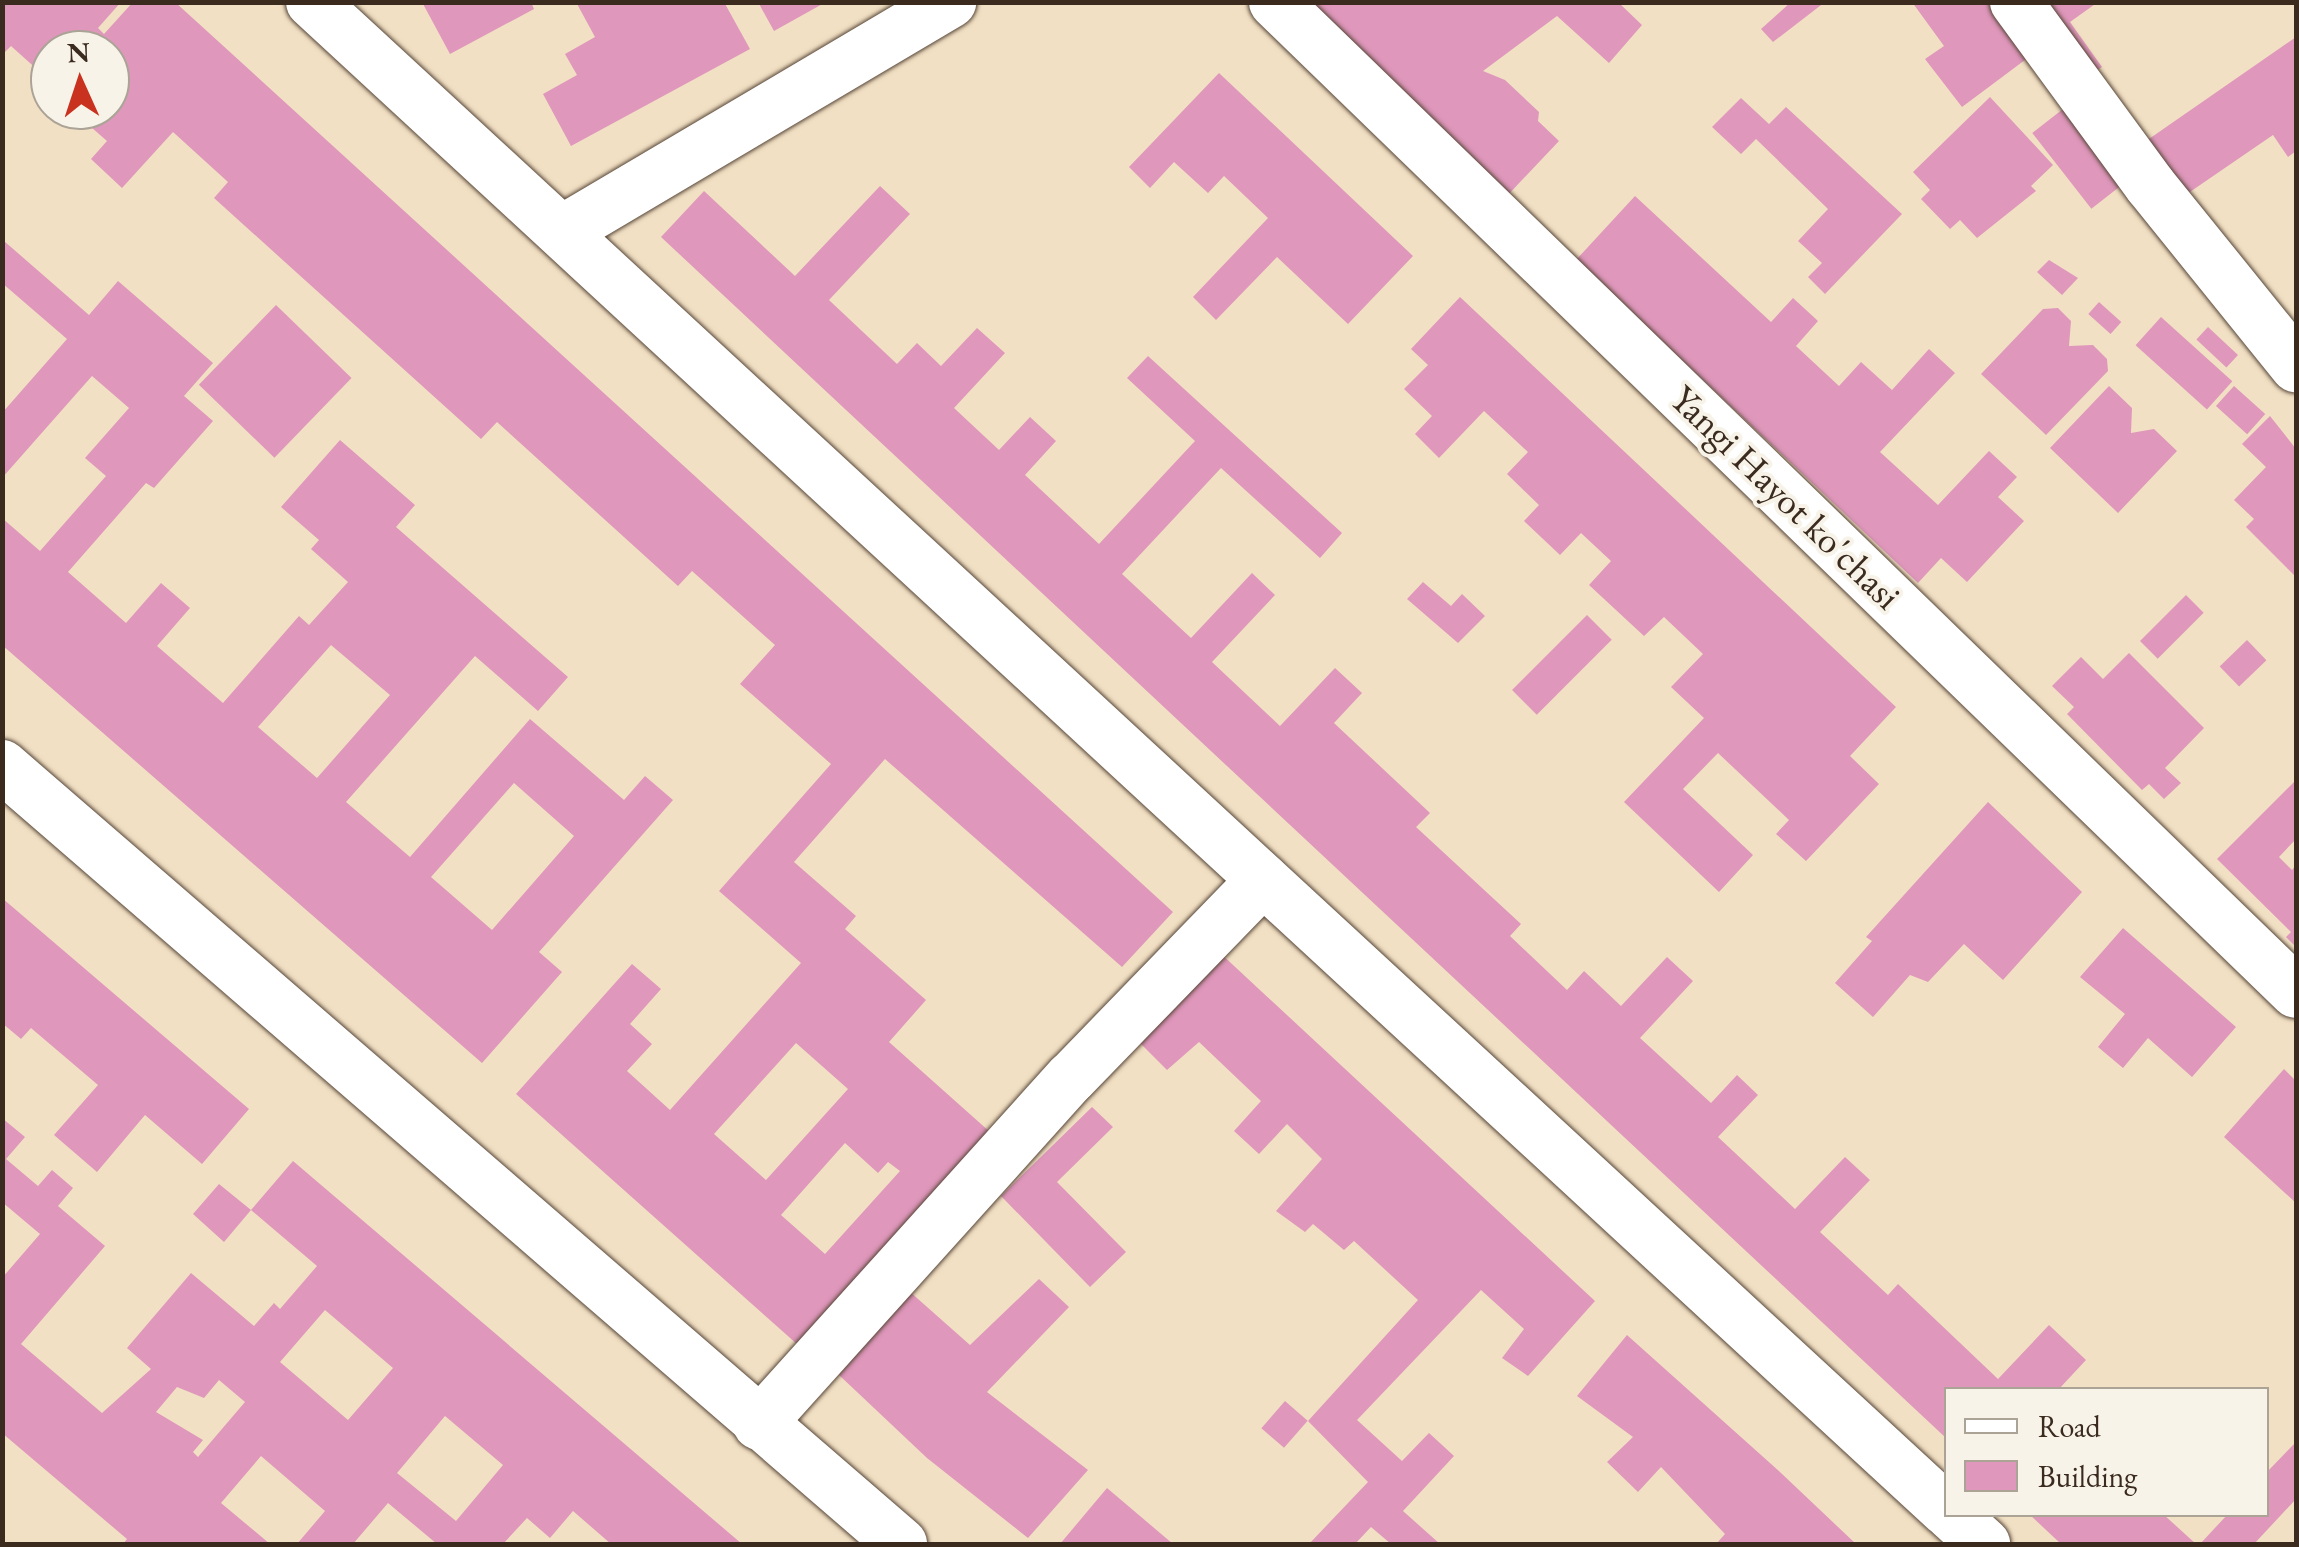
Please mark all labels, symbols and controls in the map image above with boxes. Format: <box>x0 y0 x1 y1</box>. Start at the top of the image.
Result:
north arrow <box>30 30 130 130</box>
text: N <box>66 33 91 71</box>
street label: Yangi Hayot ko'chasi <box>1661 376 1911 618</box>
legend <box>1944 1387 2269 1517</box>
text: Road <box>2038 1407 2101 1446</box>
text: Building <box>2038 1457 2137 1496</box>

